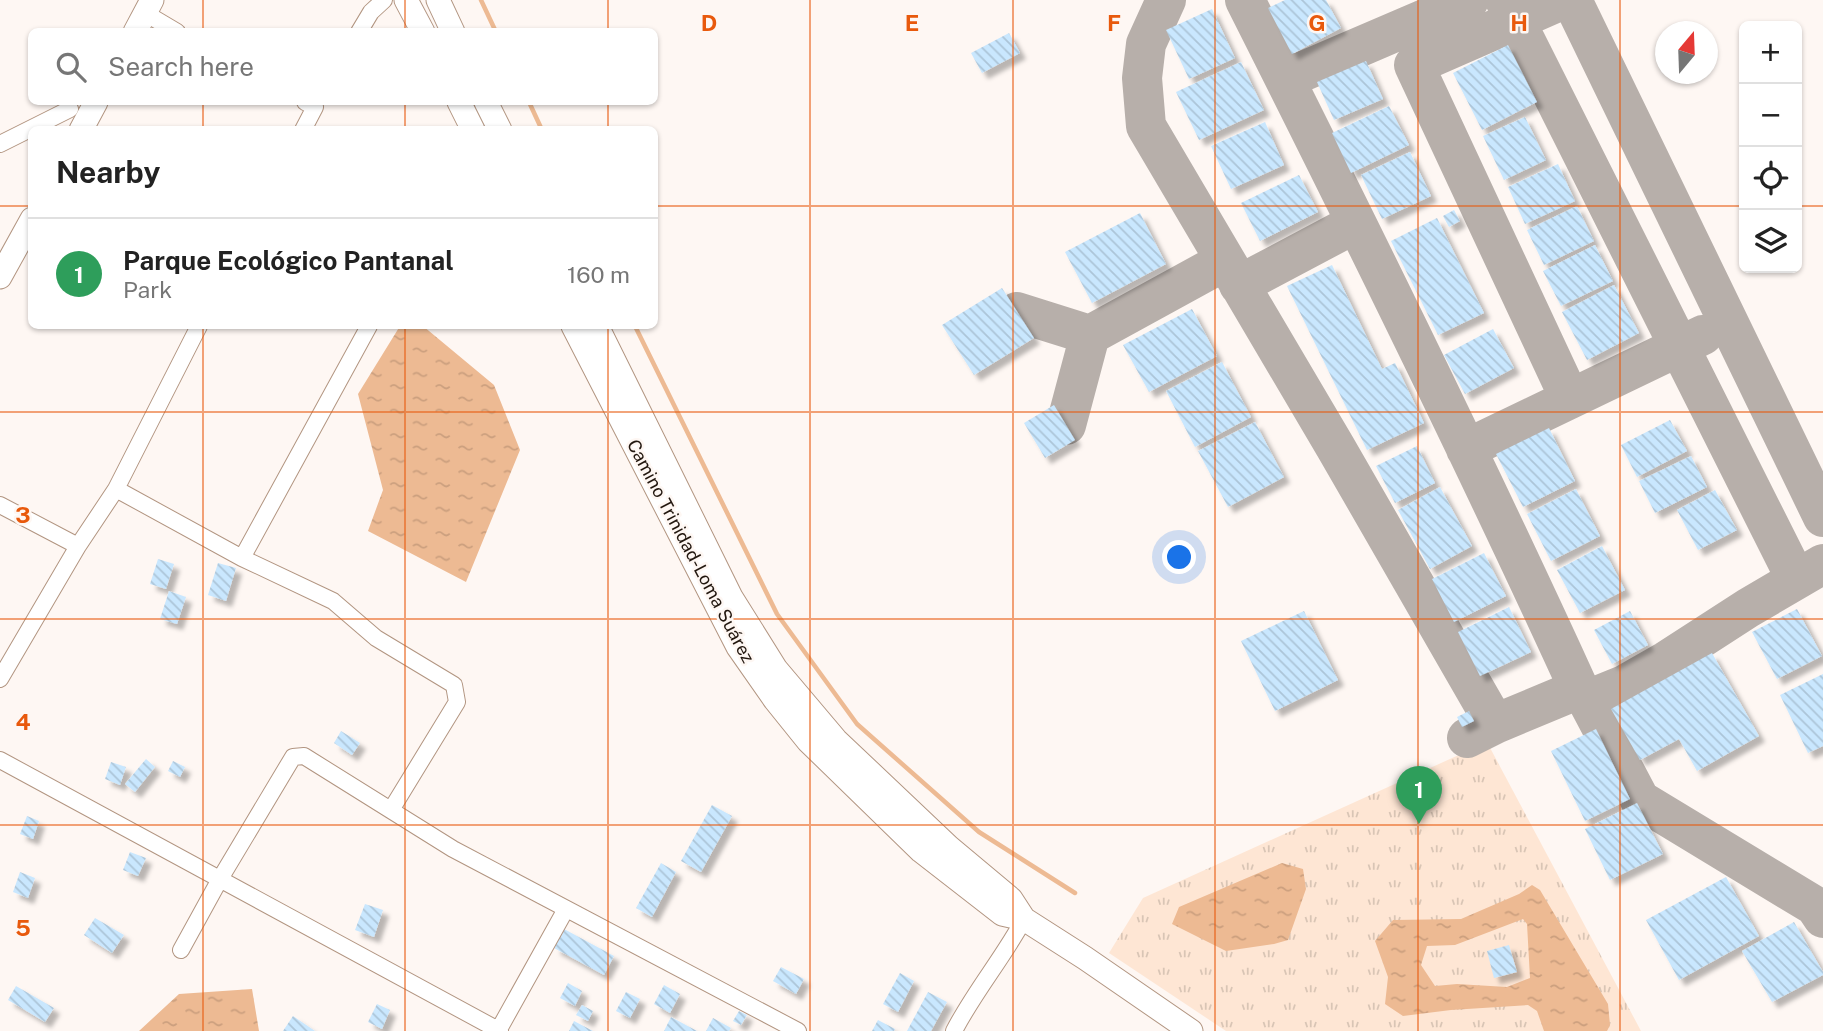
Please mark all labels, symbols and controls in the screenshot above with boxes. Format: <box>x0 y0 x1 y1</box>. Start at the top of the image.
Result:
text: D <box>701 9 717 36</box>
text: E <box>905 9 919 36</box>
text: F <box>1107 9 1121 36</box>
text: G <box>1308 9 1326 36</box>
text: H <box>1510 9 1528 36</box>
north arrow <box>1655 21 1718 84</box>
map controls <box>1739 21 1802 273</box>
button: + <box>1739 21 1802 84</box>
search box <box>28 28 658 105</box>
icon: search <box>52 48 90 86</box>
text: Search here <box>108 51 254 82</box>
button: − <box>1739 84 1802 147</box>
button: locate <box>1739 147 1802 210</box>
text: Nearby <box>56 154 160 190</box>
button: layers <box>1739 210 1802 273</box>
text: Parque Ecológico Pantanal <box>123 245 454 276</box>
text: 1 <box>74 261 84 288</box>
text: 160 m <box>567 261 630 288</box>
text: Park <box>123 276 172 303</box>
street label: Camino Trinidad-Loma Suárez <box>623 436 759 666</box>
text: 3 <box>15 501 31 528</box>
your location <box>1162 540 1196 574</box>
text: 4 <box>15 708 31 735</box>
pin: 1 <box>1396 766 1442 824</box>
text: 5 <box>15 914 31 941</box>

